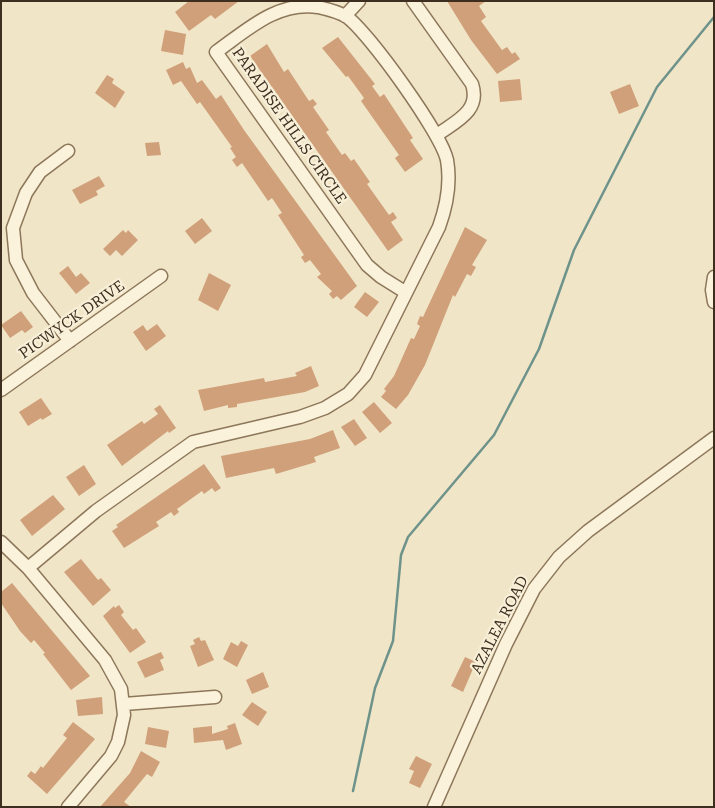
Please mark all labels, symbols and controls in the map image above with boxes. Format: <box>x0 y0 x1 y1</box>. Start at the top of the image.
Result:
street label: PARADISE HILLS CIRCLE <box>228 44 350 208</box>
street label: PICWYCK DRIVE <box>16 277 128 363</box>
street label: AZALEA ROAD <box>468 573 532 677</box>

